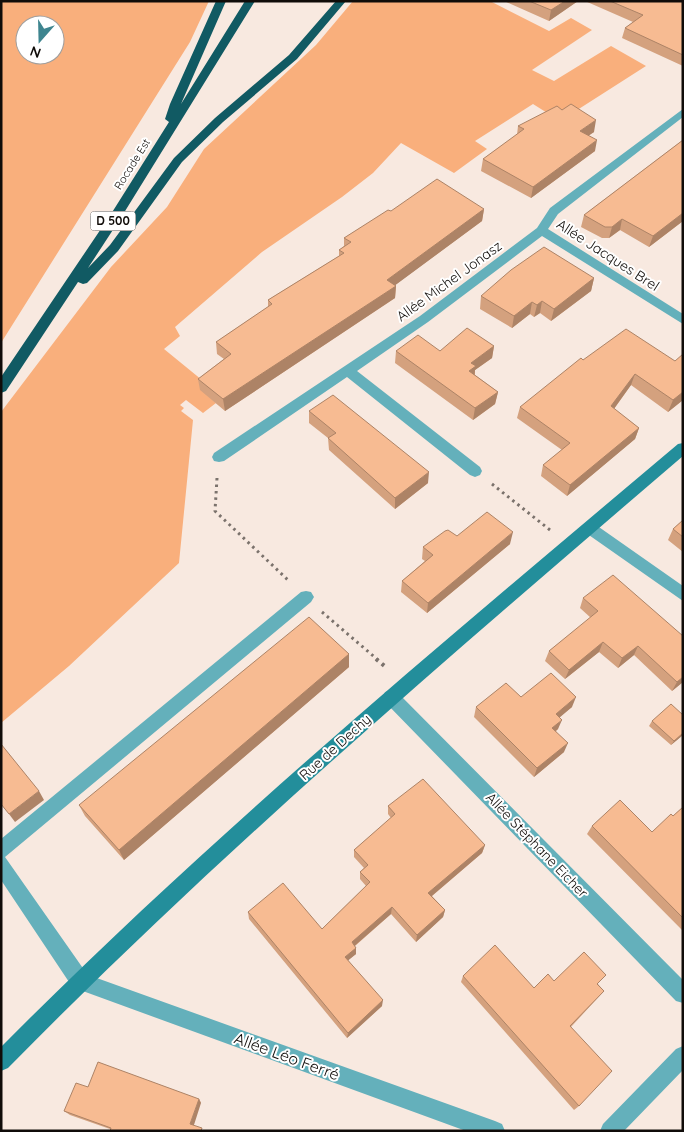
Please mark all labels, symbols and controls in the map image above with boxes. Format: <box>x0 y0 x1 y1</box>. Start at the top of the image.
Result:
north arrow <box>15 15 65 65</box>
text: N <box>28 42 43 62</box>
street label: Rocade Est <box>111 136 153 192</box>
road number: D 500 <box>90 212 136 230</box>
street label: Allée Jacques Brel <box>553 215 663 295</box>
street label: Allée Michel Jonasz <box>393 237 506 325</box>
street label: Rue de Dechy <box>295 710 375 784</box>
street label: Allée Stéphane Eicher <box>482 789 592 902</box>
street label: Allée Léo Ferré <box>232 1028 342 1084</box>

